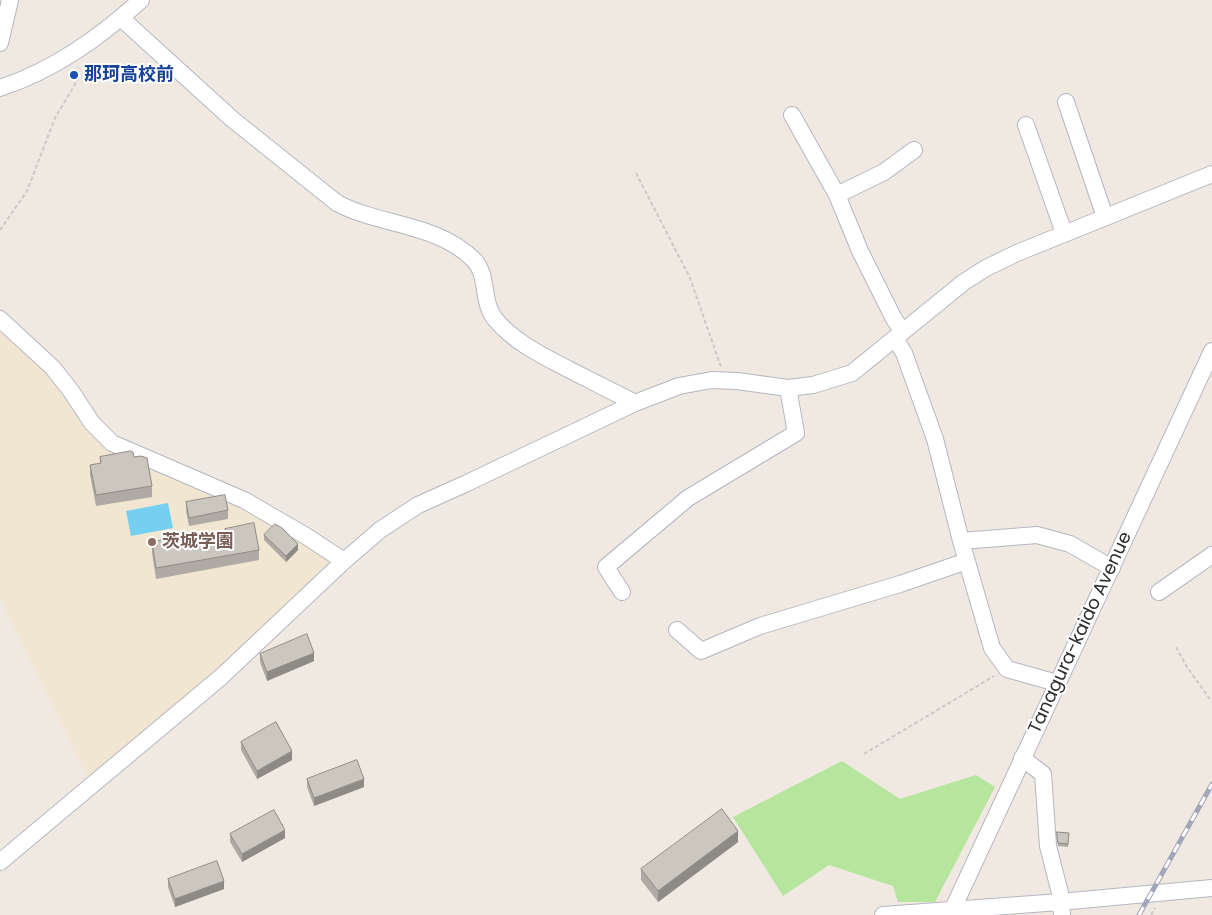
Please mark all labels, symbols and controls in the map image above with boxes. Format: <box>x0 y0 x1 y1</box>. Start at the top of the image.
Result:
place label: 那珂高校前 <box>84 64 174 86</box>
marker: 那珂高校前 <box>68 69 80 81</box>
street label: Tanagura-kaido Avenue <box>1025 529 1137 737</box>
place label: 茨城学園 <box>162 531 234 553</box>
marker: 茨城学園 <box>146 536 158 548</box>

